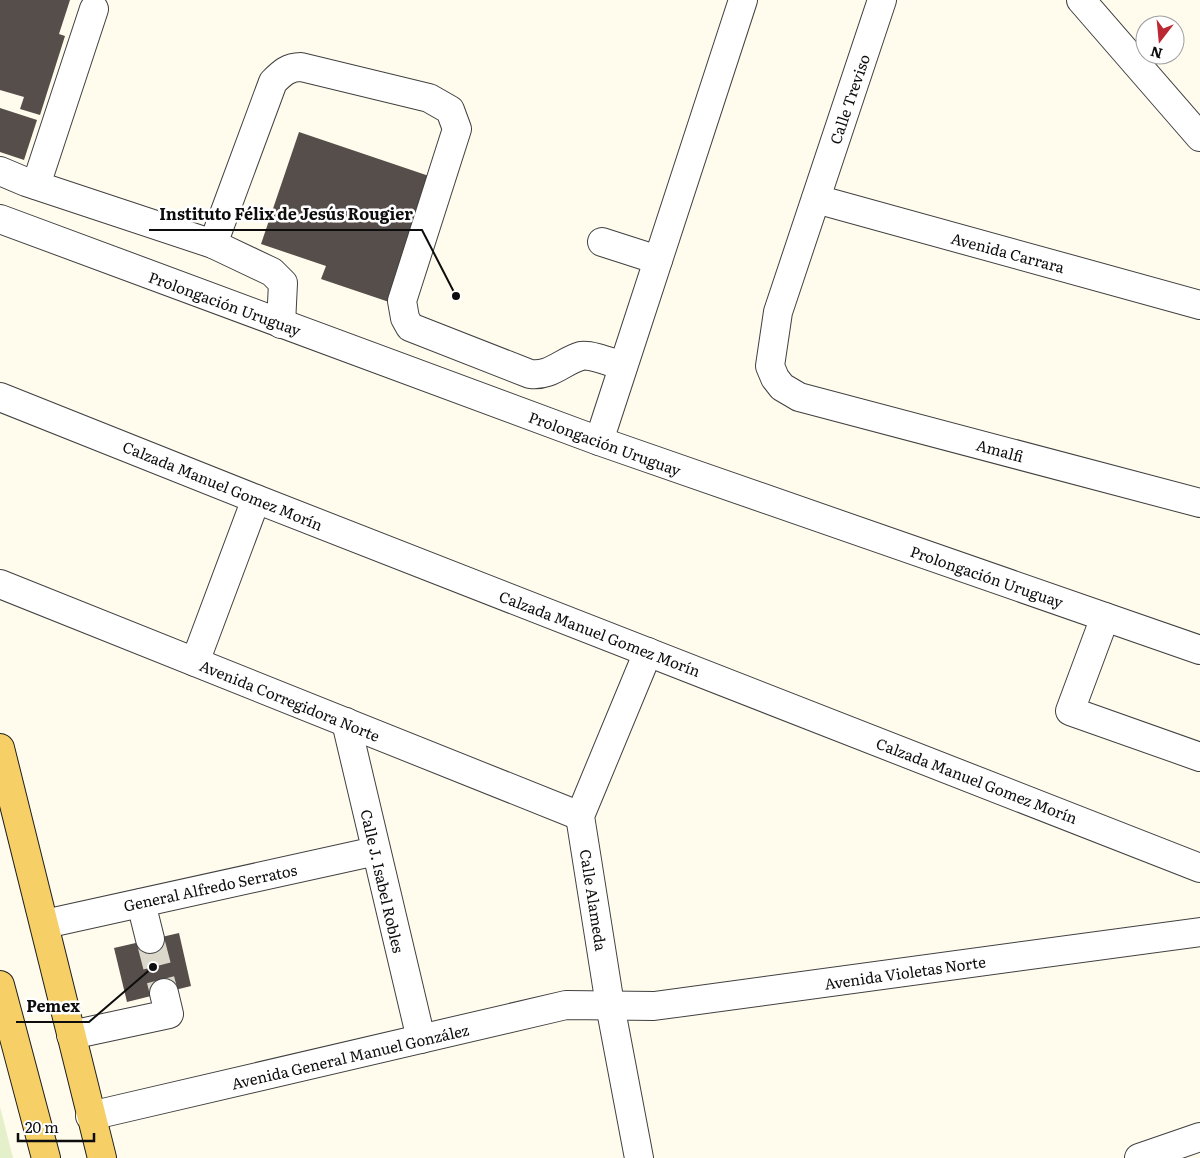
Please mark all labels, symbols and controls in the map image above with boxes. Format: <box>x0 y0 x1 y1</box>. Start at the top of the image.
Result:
north arrow <box>1135 15 1185 65</box>
text: N <box>1147 42 1165 65</box>
street label: Calle Treviso <box>823 51 875 147</box>
callout: Instituto Félix de Jesús Rougier <box>149 199 422 230</box>
text: Instituto Félix de Jesús Rougier <box>159 201 413 225</box>
street label: Avenida Carrara <box>949 226 1068 278</box>
street label: Prolongación Uruguay <box>146 265 305 341</box>
street label: Prolongación Uruguay <box>526 405 685 481</box>
street label: Amalfi <box>974 433 1027 467</box>
street label: Calzada Manuel Gomez Morín <box>119 434 327 536</box>
street label: Prolongación Uruguay <box>907 539 1067 613</box>
street label: Calzada Manuel Gomez Morín <box>496 584 704 682</box>
street label: Avenida Corregidora Norte <box>196 653 384 747</box>
street label: Calzada Manuel Gomez Morín <box>873 731 1081 829</box>
street label: Calle J. Isabel Robles <box>355 807 411 955</box>
street label: Calle Alameda <box>575 848 614 953</box>
street label: General Alfredo Serratos <box>121 857 299 917</box>
street label: Avenida Violetas Norte <box>823 949 987 995</box>
callout: Pemex <box>16 991 89 1022</box>
text: Pemex <box>26 993 80 1017</box>
street label: Avenida General Manuel González <box>229 1017 471 1095</box>
scale bar <box>18 1110 94 1142</box>
text: 20 m <box>25 1115 59 1138</box>

